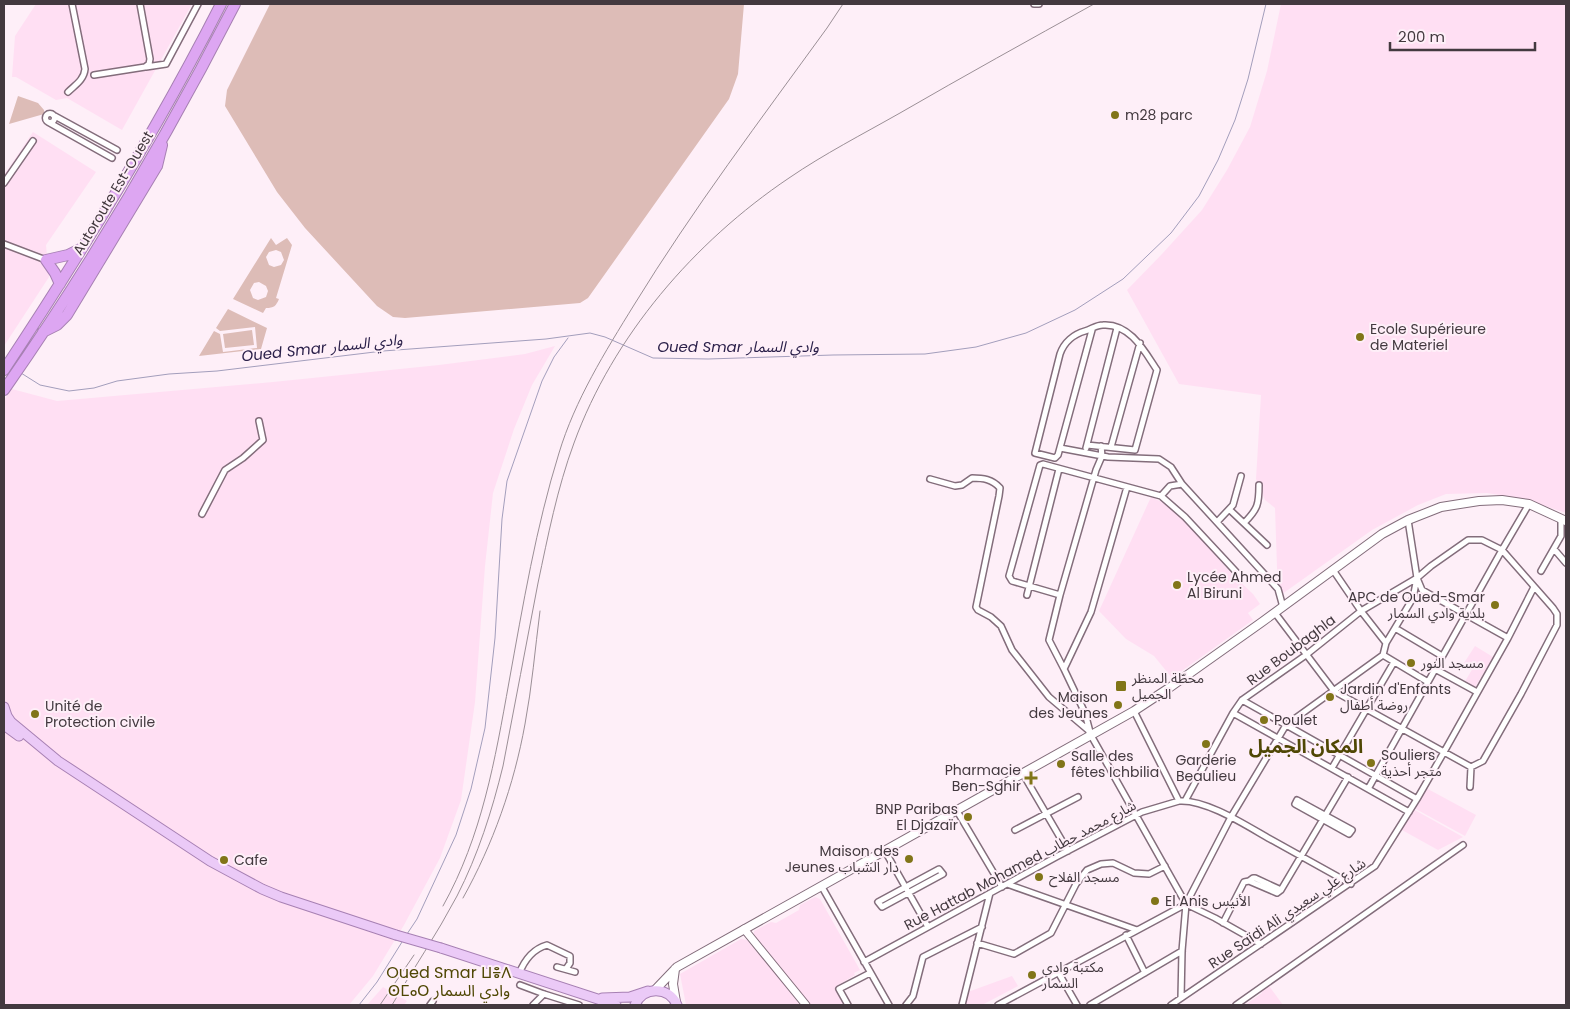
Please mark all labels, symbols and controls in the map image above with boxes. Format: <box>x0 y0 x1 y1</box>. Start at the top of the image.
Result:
scale bar <box>1390 20 1535 52</box>
text: 200 m <box>1398 26 1445 47</box>
place label: m28 parc <box>1125 105 1193 125</box>
marker: m28 parc <box>1109 109 1121 121</box>
street label: Autoroute Est-Ouest <box>68 127 158 259</box>
place label: Ecole Supérieure de Materiel <box>1370 319 1486 355</box>
water label: Oued Smar وادي السمار <box>240 329 404 368</box>
marker: Ecole Supérieure de Materiel <box>1354 331 1366 343</box>
water label: Oued Smar وادي السمار <box>657 336 819 358</box>
place label: Lycée Ahmed Al Biruni <box>1187 567 1282 603</box>
marker: Lycée Ahmed Al Biruni <box>1171 579 1183 591</box>
place label: APC de Oued-Smar بلدية وادي السمار <box>1348 587 1485 624</box>
marker: APC de Oued-Smar بلدية وادي السمار <box>1489 599 1501 611</box>
street label: Rue Boubaghla <box>1242 610 1340 690</box>
place label: مسجد النور <box>1420 653 1484 673</box>
marker: مسجد النور <box>1405 657 1417 669</box>
place label: محطّة المنظر الجميل <box>1131 668 1204 704</box>
marker: محطّة المنظر الجميل <box>1114 679 1128 693</box>
place label: Jardin d'Enfants روضة أطفال <box>1340 679 1451 715</box>
place label: Maison des Jeunes <box>1029 687 1108 723</box>
marker: Jardin d'Enfants روضة أطفال <box>1324 691 1336 703</box>
place label: Unité de Protection civile <box>45 696 155 732</box>
marker: Maison des Jeunes <box>1112 699 1124 711</box>
marker: Unité de Protection civile <box>29 708 41 720</box>
place label: Poulet <box>1274 710 1317 730</box>
marker: Poulet <box>1258 714 1270 726</box>
district label: المكان الجميل <box>1249 733 1363 760</box>
marker: Garderie Beaulieu <box>1200 738 1212 750</box>
place label: Souliers متجر أحذية <box>1381 745 1442 781</box>
place label: Salle des fêtes Ichbilia <box>1071 746 1159 782</box>
place label: Garderie Beaulieu <box>1175 750 1237 786</box>
marker: Souliers متجر أحذية <box>1365 757 1377 769</box>
marker: Salle des fêtes Ichbilia <box>1055 758 1067 770</box>
place label: Pharmacie Ben-Sghir <box>945 760 1021 796</box>
marker: Pharmacie Ben-Sghir <box>1025 772 1037 784</box>
street label: Rue Hattab Mohamed شارع محمد حطاب <box>900 795 1140 936</box>
place label: BNP Paribas El Djazaïr <box>875 799 958 835</box>
marker: BNP Paribas El Djazaïr <box>962 811 974 823</box>
place label: Maison des Jeunes دار الشباب <box>785 841 899 877</box>
place label: Cafe <box>234 850 268 870</box>
marker: Maison des Jeunes دار الشباب <box>903 853 915 865</box>
street label: Rue Saïdi Ali شارع علي سعيدي <box>1204 853 1370 974</box>
marker: Cafe <box>218 854 230 866</box>
place label: مسجد الفلاح <box>1049 867 1120 888</box>
marker: مسجد الفلاح <box>1033 871 1045 883</box>
place label: El Anis الأنيس <box>1165 891 1250 911</box>
marker: El Anis الأنيس <box>1149 895 1161 907</box>
place label: مكتبة وادي السمار <box>1041 957 1104 993</box>
district label: Oued Smar ⵡⴻⴷ ⵙⵎⴰⵔ وادي السمار <box>386 961 512 1003</box>
marker: مكتبة وادي السمار <box>1026 969 1038 981</box>

